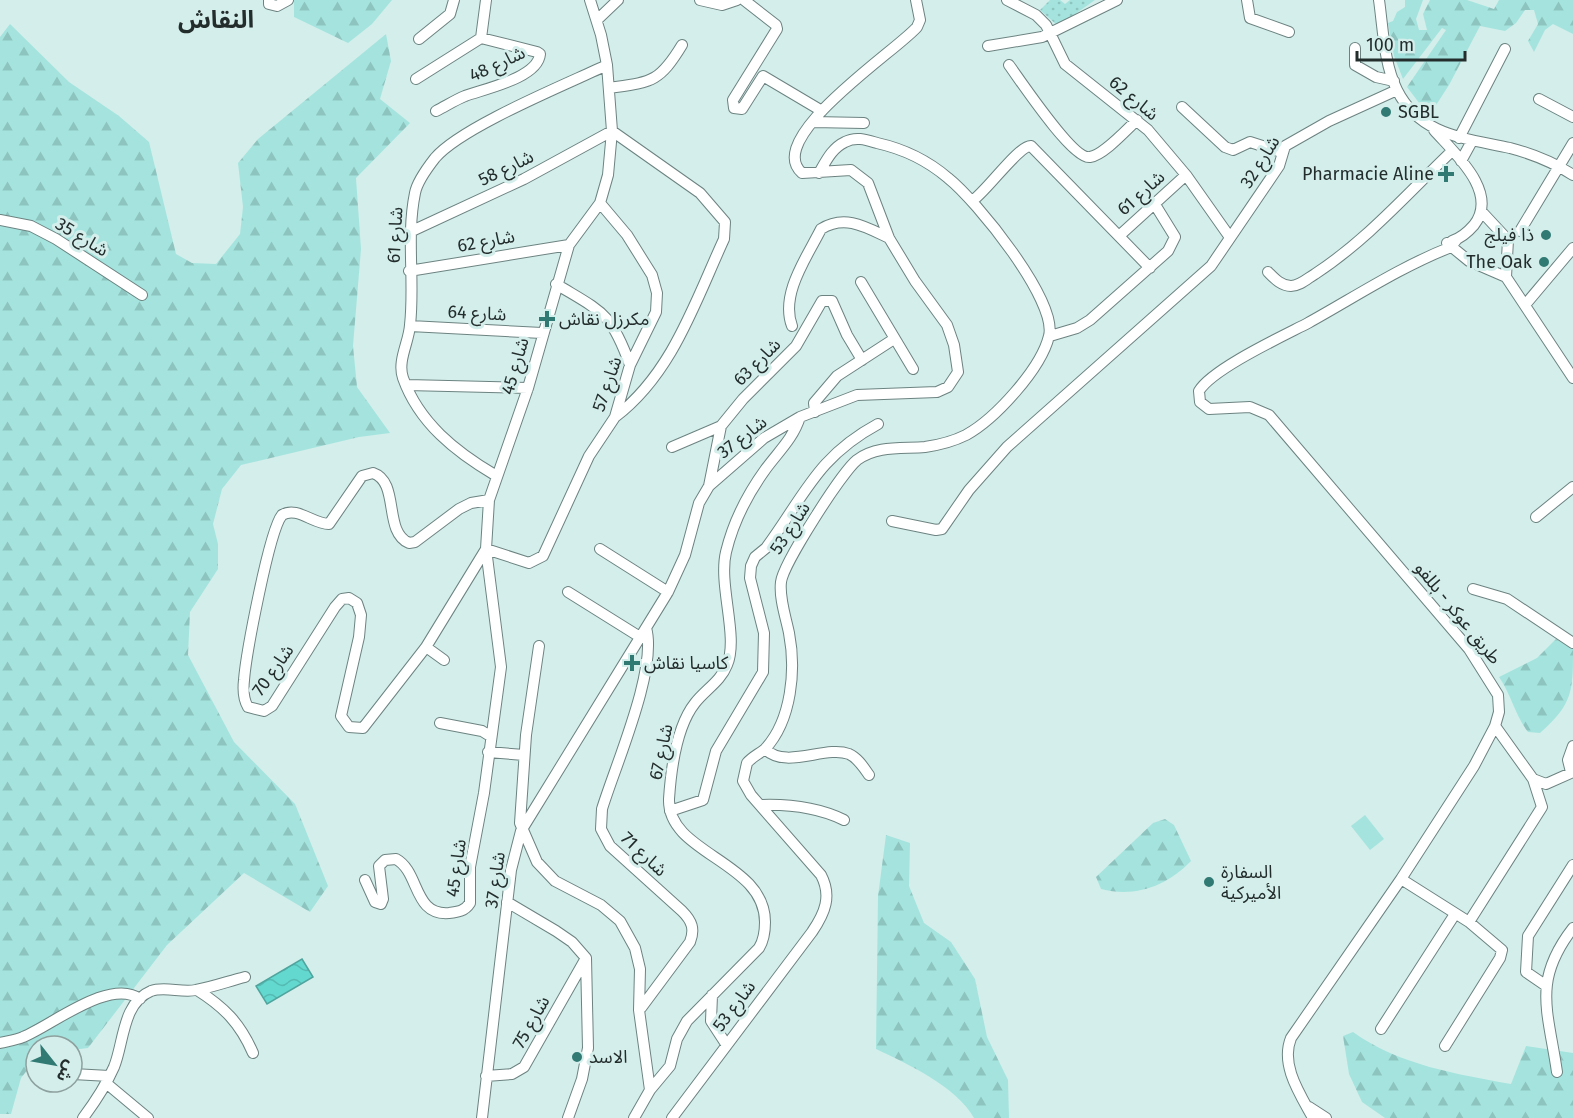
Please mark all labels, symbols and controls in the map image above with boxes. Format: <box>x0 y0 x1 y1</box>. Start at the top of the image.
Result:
district label: النقاش <box>178 6 254 34</box>
scale bar <box>1357 24 1465 62</box>
text: 100 m <box>1366 34 1414 56</box>
street label: شارع 48 <box>465 41 530 89</box>
street label: شارع 62 <box>1103 71 1163 127</box>
place label: SGBL <box>1398 101 1439 123</box>
marker: SGBL <box>1379 105 1393 119</box>
street label: شارع 32 <box>1235 132 1287 194</box>
street label: شارع 58 <box>475 145 539 193</box>
place label: Pharmacie Aline <box>1302 163 1434 185</box>
street label: شارع 61 <box>1113 166 1171 222</box>
marker: Pharmacie Aline <box>1439 167 1453 181</box>
street label: شارع 61 <box>383 206 410 264</box>
street label: شارع 35 <box>50 213 112 264</box>
place label: ذا فيلج <box>1485 224 1534 248</box>
street label: شارع 62 <box>455 225 517 260</box>
marker: ذا فيلج <box>1539 228 1553 242</box>
place label: The Oak <box>1466 251 1533 273</box>
marker: The Oak <box>1537 255 1551 269</box>
street label: شارع 64 <box>447 300 507 329</box>
place label: مكرزل نقاش <box>559 308 649 330</box>
marker: مكرزل نقاش <box>540 312 554 326</box>
street label: شارع 63 <box>729 334 787 392</box>
street label: شارع 45 <box>496 335 536 398</box>
street label: شارع 57 <box>587 354 629 415</box>
street label: شارع 37 <box>713 411 773 466</box>
street label: شارع 53 <box>765 498 817 560</box>
street label: طريق عوكر - بللفو <box>1410 557 1506 669</box>
street label: شارع 70 <box>247 640 301 702</box>
place label: كاسيا نقاش <box>644 652 729 674</box>
marker: كاسيا نقاش <box>625 656 639 670</box>
street label: شارع 67 <box>644 722 681 783</box>
street label: شارع 71 <box>614 827 672 883</box>
street label: شارع 45 <box>441 838 474 899</box>
street label: شارع 37 <box>480 850 513 910</box>
place label: السفارة الأميركية <box>1221 861 1281 904</box>
marker: السفارة الأميركية <box>1202 875 1216 889</box>
street label: شارع 53 <box>708 976 763 1037</box>
street label: شارع 75 <box>508 992 557 1054</box>
north arrow <box>24 1034 84 1094</box>
place label: الاسد <box>589 1046 627 1068</box>
marker: الاسد <box>570 1050 584 1064</box>
text: ش <box>53 1057 80 1086</box>

